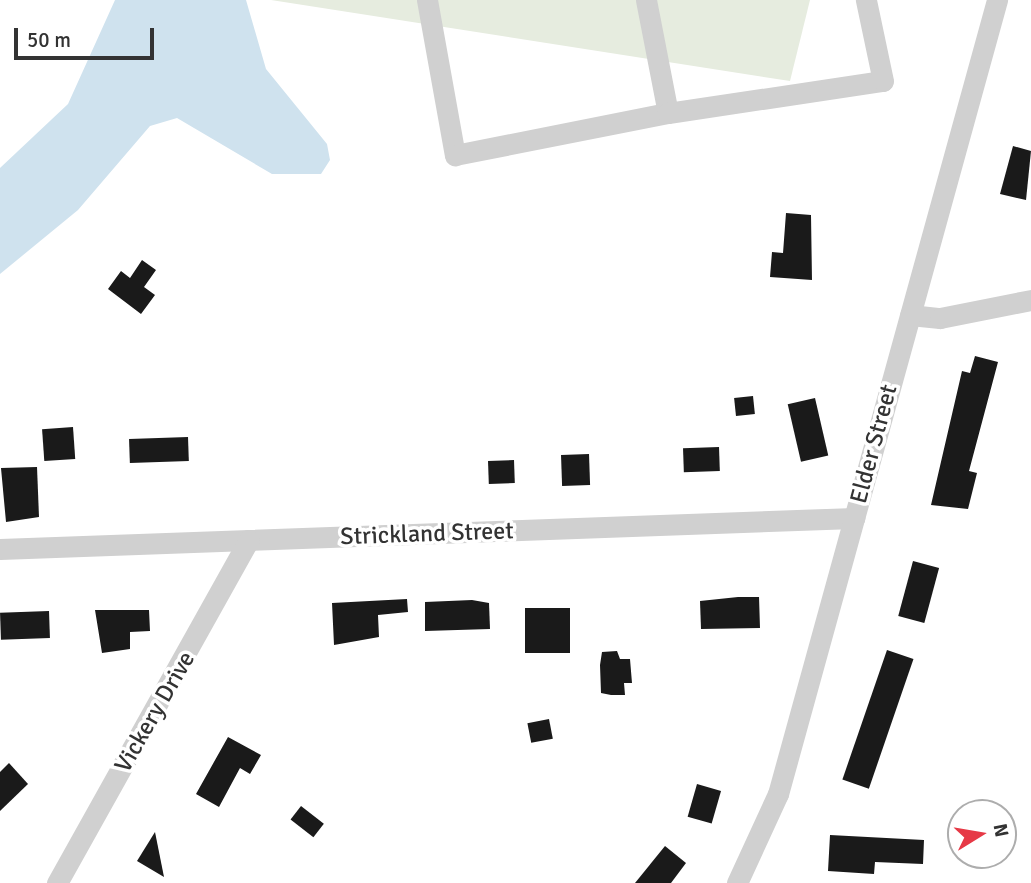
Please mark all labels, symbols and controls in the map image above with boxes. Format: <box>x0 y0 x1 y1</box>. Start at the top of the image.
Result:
scale bar <box>18 14 158 58</box>
text: 50 m <box>27 27 71 53</box>
street label: Elder Street <box>844 381 904 507</box>
street label: Strickland Street <box>340 517 514 551</box>
street label: Vickery Drive <box>109 646 201 778</box>
north arrow <box>947 799 1017 869</box>
text: N <box>988 822 1014 839</box>

